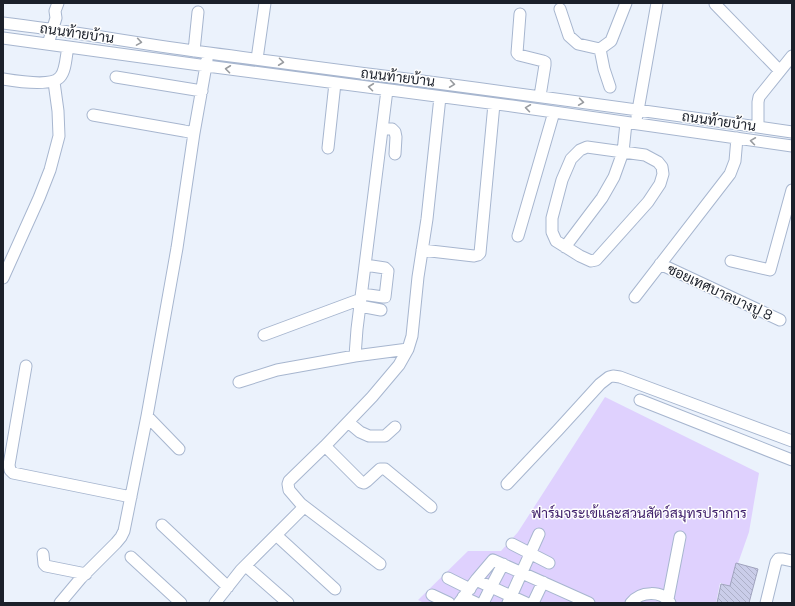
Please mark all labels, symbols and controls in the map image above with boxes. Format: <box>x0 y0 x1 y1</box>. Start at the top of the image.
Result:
street label: ถนนท้ายบ้าน <box>39 19 115 47</box>
one-way arrow <box>136 38 142 46</box>
one-way arrow <box>278 57 284 66</box>
street label: ถนนท้ายบ้าน <box>360 64 436 90</box>
one-way arrow <box>225 65 231 74</box>
one-way arrow <box>449 80 455 89</box>
one-way arrow <box>368 83 374 92</box>
one-way arrow <box>578 97 584 106</box>
one-way arrow <box>525 104 531 113</box>
street label: ถนนท้ายบ้าน <box>681 107 757 135</box>
one-way arrow <box>750 137 756 146</box>
street label: ซอยเทศบาลบางปู 8 <box>664 260 776 325</box>
park label: ฟาร์มจระเข้และสวนสัตว์สมุทรปราการ <box>531 504 747 523</box>

